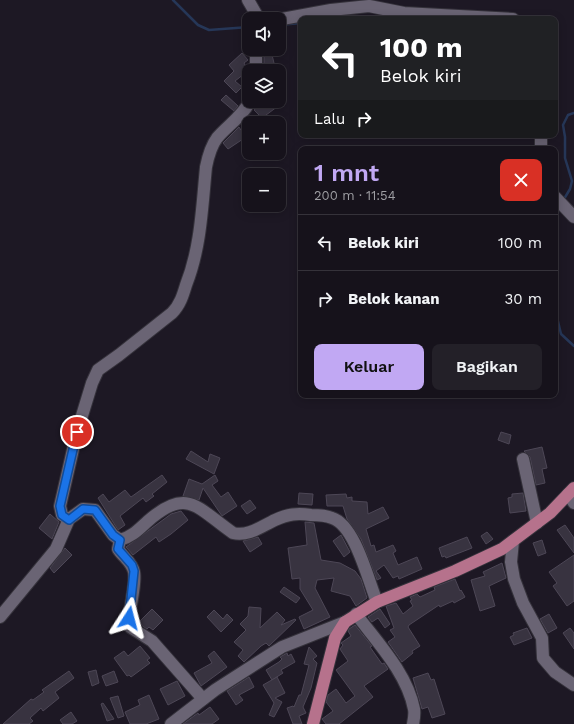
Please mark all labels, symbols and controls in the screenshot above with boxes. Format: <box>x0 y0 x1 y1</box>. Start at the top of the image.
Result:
map controls <box>242 12 286 212</box>
button: sound <box>242 12 286 56</box>
text: 100 m <box>380 31 463 64</box>
icon: left <box>314 32 366 84</box>
button: layers <box>242 64 286 108</box>
text: Belok kiri <box>380 65 462 86</box>
icon: right <box>353 108 375 130</box>
text: Lalu <box>314 110 345 128</box>
button: + <box>242 116 286 160</box>
text: 1 mnt <box>314 159 379 187</box>
button: close <box>500 159 542 201</box>
button: − <box>242 168 286 212</box>
text: 200 m · 11:54 <box>314 188 396 203</box>
icon: left <box>314 232 336 254</box>
text: Belok kiri <box>348 234 419 252</box>
text: 100 m <box>498 234 542 252</box>
icon: right <box>314 288 336 310</box>
text: Belok kanan <box>348 290 439 308</box>
text: 30 m <box>505 290 542 308</box>
button: Keluar <box>314 344 424 390</box>
button: Bagikan <box>432 344 542 390</box>
pin <box>60 415 94 449</box>
icon: arrive <box>66 421 88 443</box>
position arrow <box>108 597 150 639</box>

